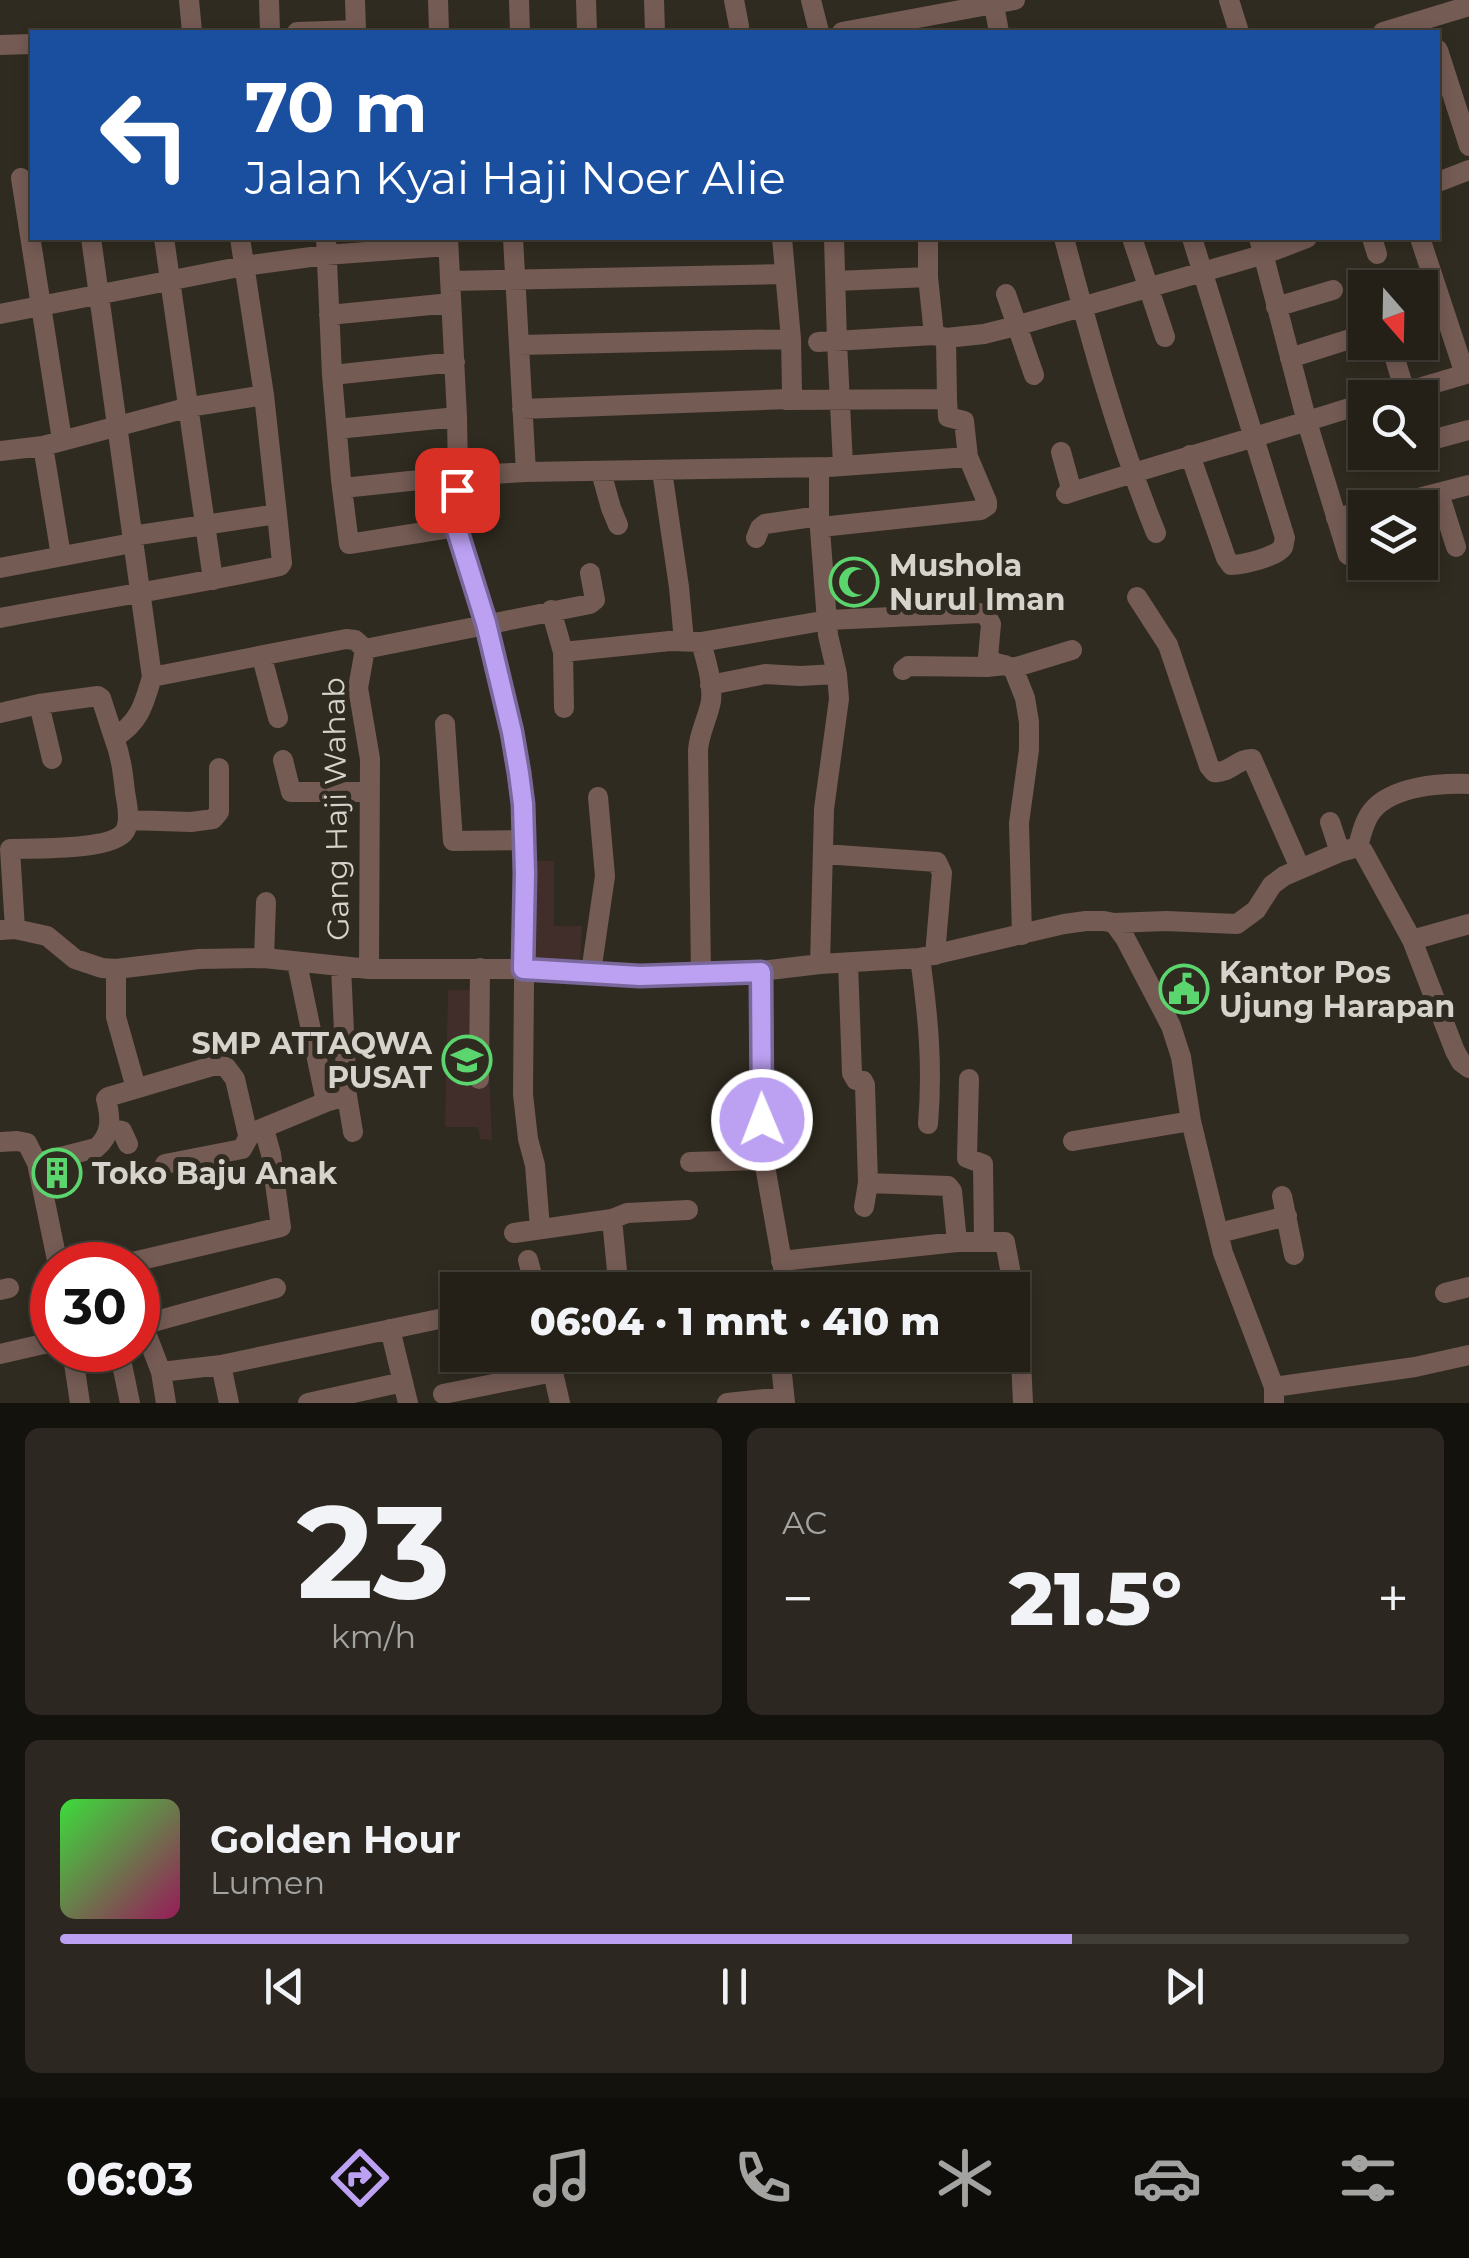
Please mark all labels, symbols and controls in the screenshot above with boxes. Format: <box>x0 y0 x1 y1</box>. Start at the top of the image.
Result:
text: 70 m <box>245 64 428 150</box>
icon: left <box>80 70 210 200</box>
text: Jalan Kyai Haji Noer Alie <box>245 150 786 205</box>
north arrow <box>1348 270 1438 360</box>
map controls <box>1348 270 1438 580</box>
button: search <box>1348 380 1438 470</box>
pin <box>415 448 500 533</box>
icon: arrive <box>430 463 485 518</box>
button: layers <box>1348 490 1438 580</box>
place label: Mushola Nurul Iman <box>889 547 1065 618</box>
mosque icon: Mushola Nurul Iman <box>828 556 880 608</box>
street label: Gang Haji Wahab <box>315 677 357 941</box>
place label: Kantor Pos Ujung Harapan <box>1219 954 1455 1025</box>
public building icon: Kantor Pos Ujung Harapan <box>1158 963 1210 1015</box>
place label: SMP ATTAQWA PUSAT <box>191 1025 433 1096</box>
school or university icon: SMP ATTAQWA PUSAT <box>441 1034 493 1086</box>
position arrow <box>710 1068 814 1172</box>
building icon: Toko Baju Anak <box>31 1147 83 1199</box>
place label: Toko Baju Anak <box>92 1155 338 1192</box>
speed limit sign: 30 <box>30 1242 160 1372</box>
text: 06:04 · 1 mnt · 410 m <box>530 1298 940 1345</box>
text: 23 <box>297 1472 450 1631</box>
text: AC <box>782 1503 827 1542</box>
text: 21.5° <box>1009 1552 1182 1644</box>
text: − <box>782 1565 814 1632</box>
text: + <box>1377 1565 1409 1632</box>
text: km/h <box>331 1617 416 1656</box>
text: Golden Hour <box>210 1816 461 1863</box>
text: Lumen <box>210 1863 325 1902</box>
icon: previous <box>257 1959 312 2014</box>
icon: pause <box>707 1959 762 2014</box>
icon: next <box>1157 1959 1212 2014</box>
icon: directions <box>325 2143 395 2213</box>
icon: music <box>527 2143 597 2213</box>
icon: phone <box>728 2143 798 2213</box>
icon: climate <box>930 2143 1000 2213</box>
icon: car <box>1132 2143 1202 2213</box>
icon: filters <box>1333 2143 1403 2213</box>
text: 06:03 <box>66 2151 194 2206</box>

